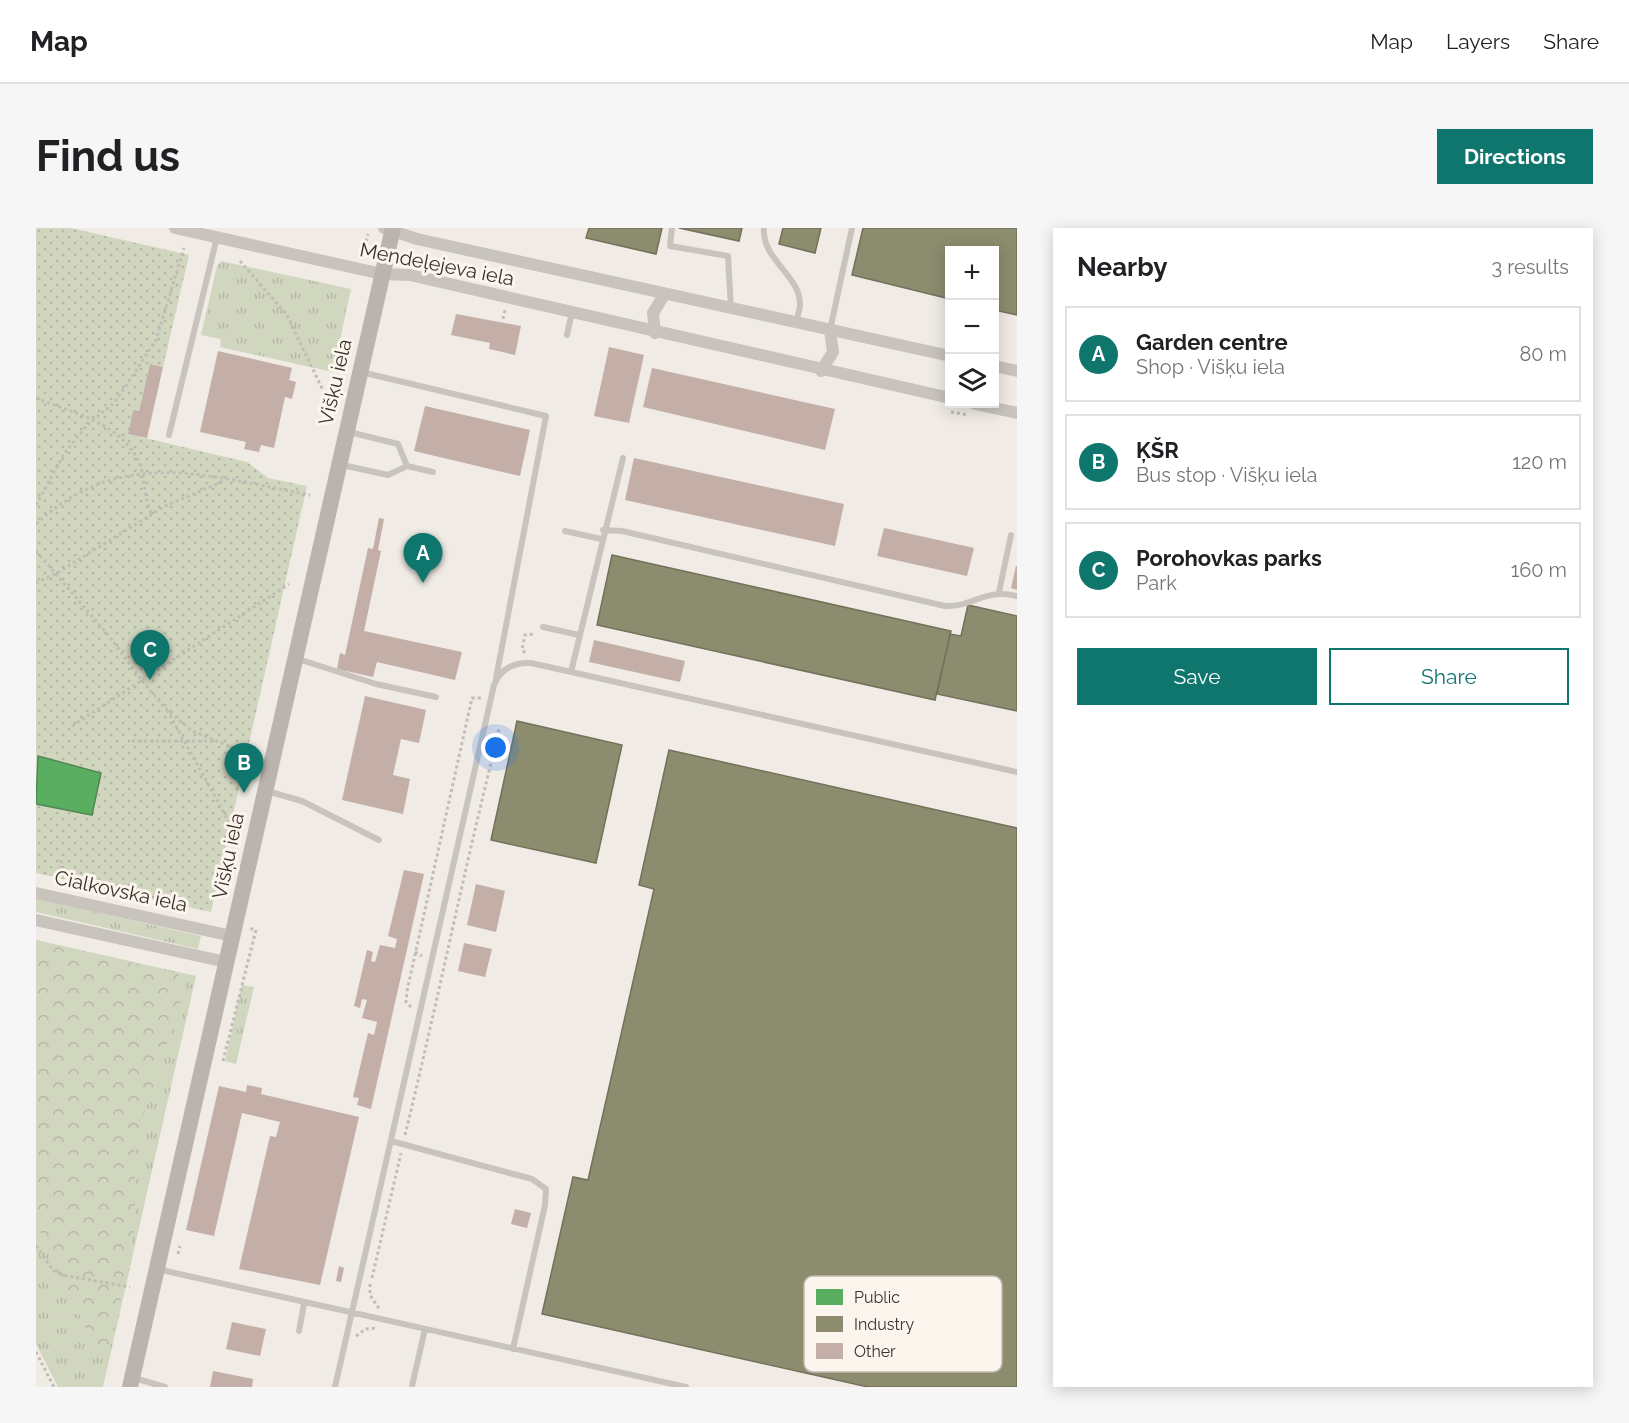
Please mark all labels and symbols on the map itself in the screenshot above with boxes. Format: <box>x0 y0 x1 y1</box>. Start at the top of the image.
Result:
street label: Mendeļejeva iela <box>358 237 516 291</box>
street label: Višķu iela <box>313 337 357 427</box>
pin: A <box>404 534 442 583</box>
pin: C <box>130 630 170 680</box>
your location <box>481 733 510 762</box>
pin: B <box>224 744 264 793</box>
street label: Višķu iela <box>207 811 249 901</box>
street label: Cialkovska iela <box>52 865 190 917</box>
legend <box>804 1276 1002 1372</box>
text: Public <box>854 1288 900 1307</box>
text: Industry <box>854 1315 914 1334</box>
text: Other <box>854 1342 896 1361</box>

